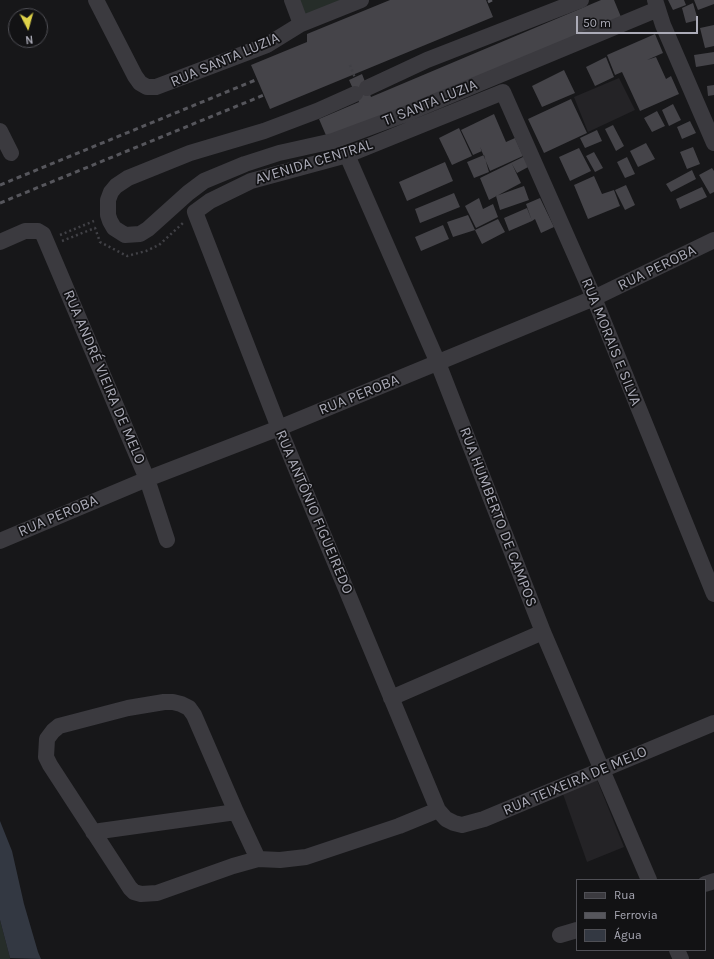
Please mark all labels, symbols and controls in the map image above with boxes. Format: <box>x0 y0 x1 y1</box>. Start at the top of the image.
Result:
north arrow <box>8 8 48 48</box>
scale bar <box>578 8 700 34</box>
text: 50 m <box>583 16 611 30</box>
street label: RUA SANTA LUZIA <box>168 29 282 91</box>
text: N <box>25 33 34 46</box>
street label: TI SANTA LUZIA <box>380 76 480 130</box>
street label: AVENIDA CENTRAL <box>253 136 375 188</box>
street label: RUA PEROBA <box>615 241 699 295</box>
street label: RUA MORAIS E SILVA <box>577 275 645 409</box>
street label: RUA ANDRÉ VIEIRA DE MELO <box>59 287 149 467</box>
street label: RUA PEROBA <box>316 371 402 419</box>
street label: RUA HUMBERTO DE CAMPOS <box>455 425 541 609</box>
street label: RUA ANTÔNIO FIGUEIREDO <box>271 427 357 597</box>
street label: RUA PEROBA <box>15 491 101 541</box>
street label: RUA TEIXEIRA DE MELO <box>500 743 650 819</box>
legend <box>576 879 706 951</box>
text: Rua <box>614 888 635 902</box>
text: Ferrovia <box>614 908 658 922</box>
text: Água <box>614 928 642 942</box>

